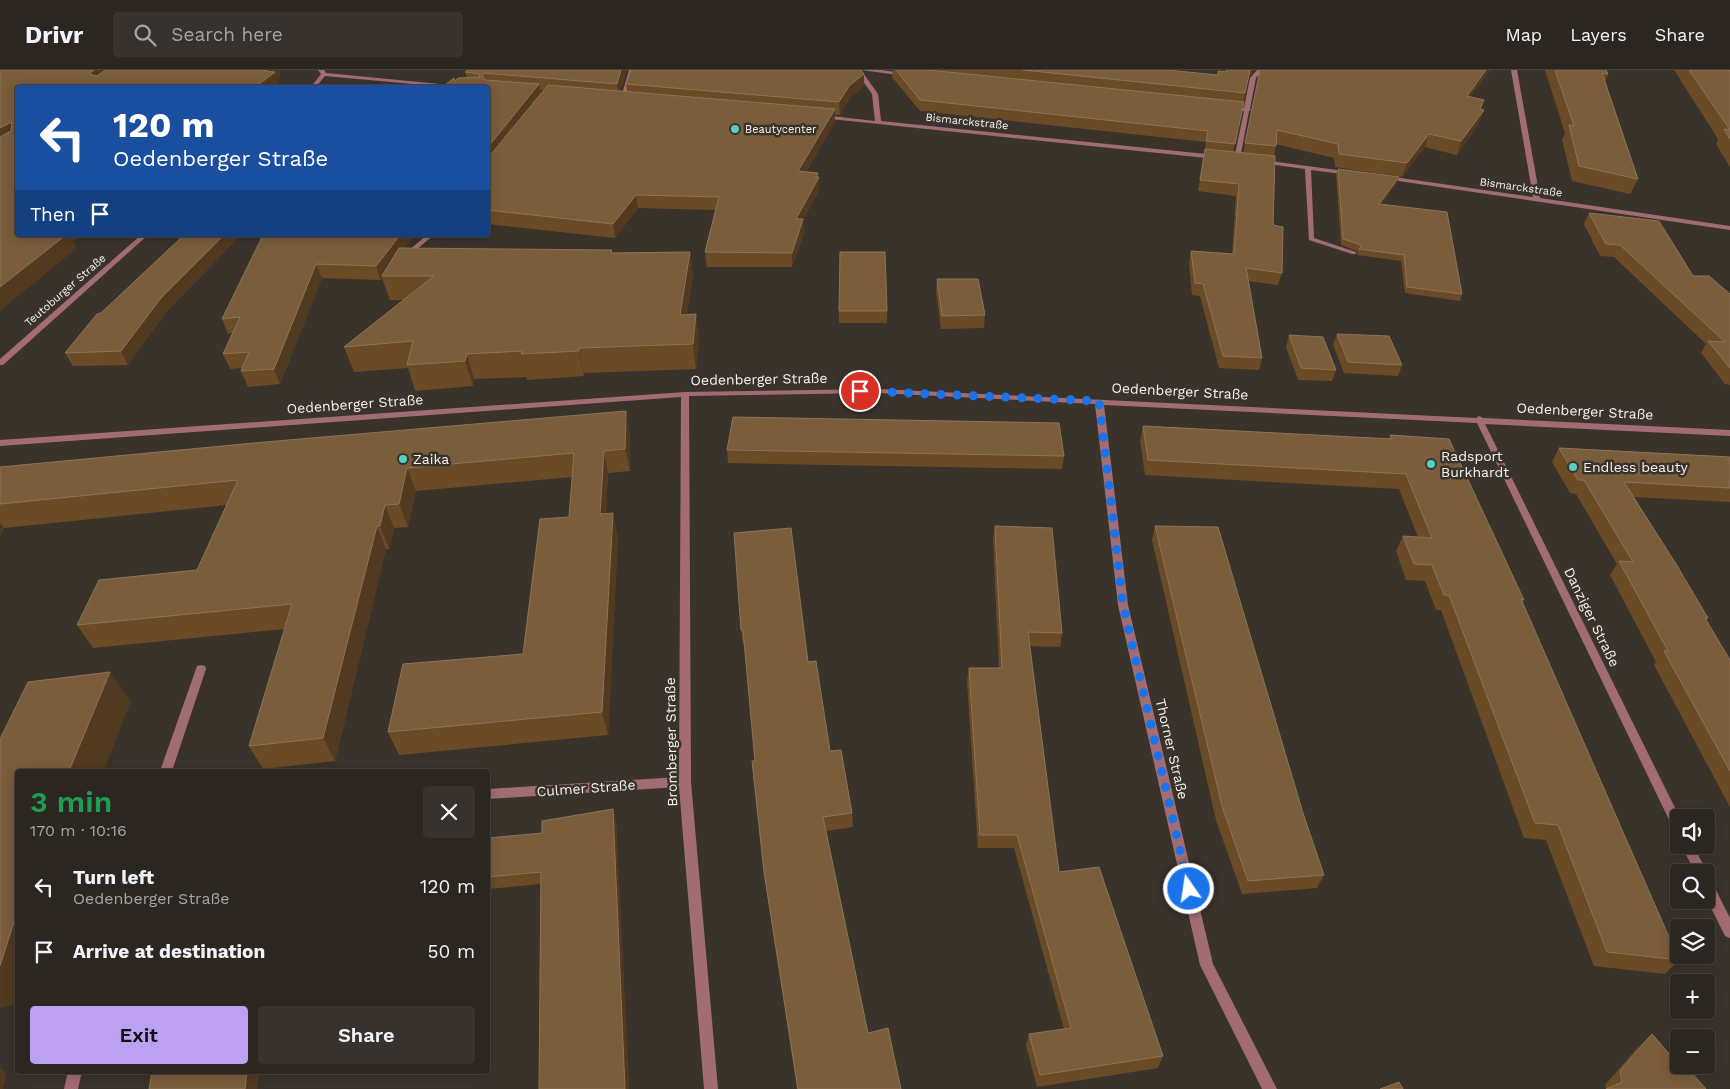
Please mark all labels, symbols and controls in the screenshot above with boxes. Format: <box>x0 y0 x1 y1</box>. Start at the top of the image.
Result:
search box <box>113 12 463 57</box>
text: Drivr <box>25 21 83 49</box>
icon: search <box>131 21 159 49</box>
text: Search here <box>171 23 283 46</box>
text: Map <box>1505 24 1542 45</box>
text: Layers <box>1570 24 1627 45</box>
text: Share <box>1655 24 1705 45</box>
text: 120 m <box>113 104 214 146</box>
icon: left <box>30 105 95 170</box>
street label: Bismarckstraße <box>925 111 1009 132</box>
marker: Beautycenter <box>729 123 741 135</box>
place label: Beautycenter <box>745 123 817 136</box>
text: Oedenberger Straße <box>113 146 328 171</box>
street label: Bismarckstraße <box>1479 175 1563 200</box>
icon: arrive <box>86 200 114 228</box>
text: Then <box>30 203 76 226</box>
street label: Teutoburger Straße <box>22 252 109 329</box>
street label: Oedenberger Straße <box>690 370 828 388</box>
pin <box>839 370 881 412</box>
icon: arrive <box>846 377 874 405</box>
street label: Oedenberger Straße <box>1111 379 1249 403</box>
street label: Oedenberger Straße <box>286 391 424 417</box>
street label: Oedenberger Straße <box>1516 399 1654 423</box>
place label: Radsport Burkhardt <box>1441 448 1509 480</box>
place label: Zaika <box>413 451 449 467</box>
marker: Zaika <box>397 453 409 465</box>
marker: Radsport Burkhardt <box>1425 458 1437 470</box>
place label: Endless beauty <box>1583 459 1689 475</box>
marker: Endless beauty <box>1567 461 1579 473</box>
street label: Danziger Straße <box>1561 565 1623 669</box>
street label: Bromberger Straße <box>662 677 680 807</box>
street label: Thorner Straße <box>1153 697 1191 801</box>
street label: Culmer Straße <box>536 777 636 799</box>
text: 3 min <box>30 784 112 819</box>
button: close <box>423 786 475 838</box>
map controls <box>1670 809 1715 1074</box>
button: sound <box>1670 809 1715 854</box>
text: 170 m · 10:16 <box>30 821 127 840</box>
position arrow <box>1162 862 1214 914</box>
button: search <box>1670 864 1715 909</box>
text: Turn left <box>73 866 154 889</box>
icon: left <box>30 873 58 901</box>
text: 120 m <box>420 875 475 898</box>
text: Oedenberger Straße <box>73 889 230 908</box>
button: layers <box>1670 919 1715 964</box>
icon: arrive <box>30 938 58 966</box>
text: Arrive at destination <box>73 940 265 963</box>
text: 50 m <box>428 940 475 963</box>
button: + <box>1670 974 1715 1019</box>
button: Exit <box>30 1006 248 1064</box>
button: Share <box>258 1006 475 1064</box>
button: − <box>1670 1029 1715 1074</box>

